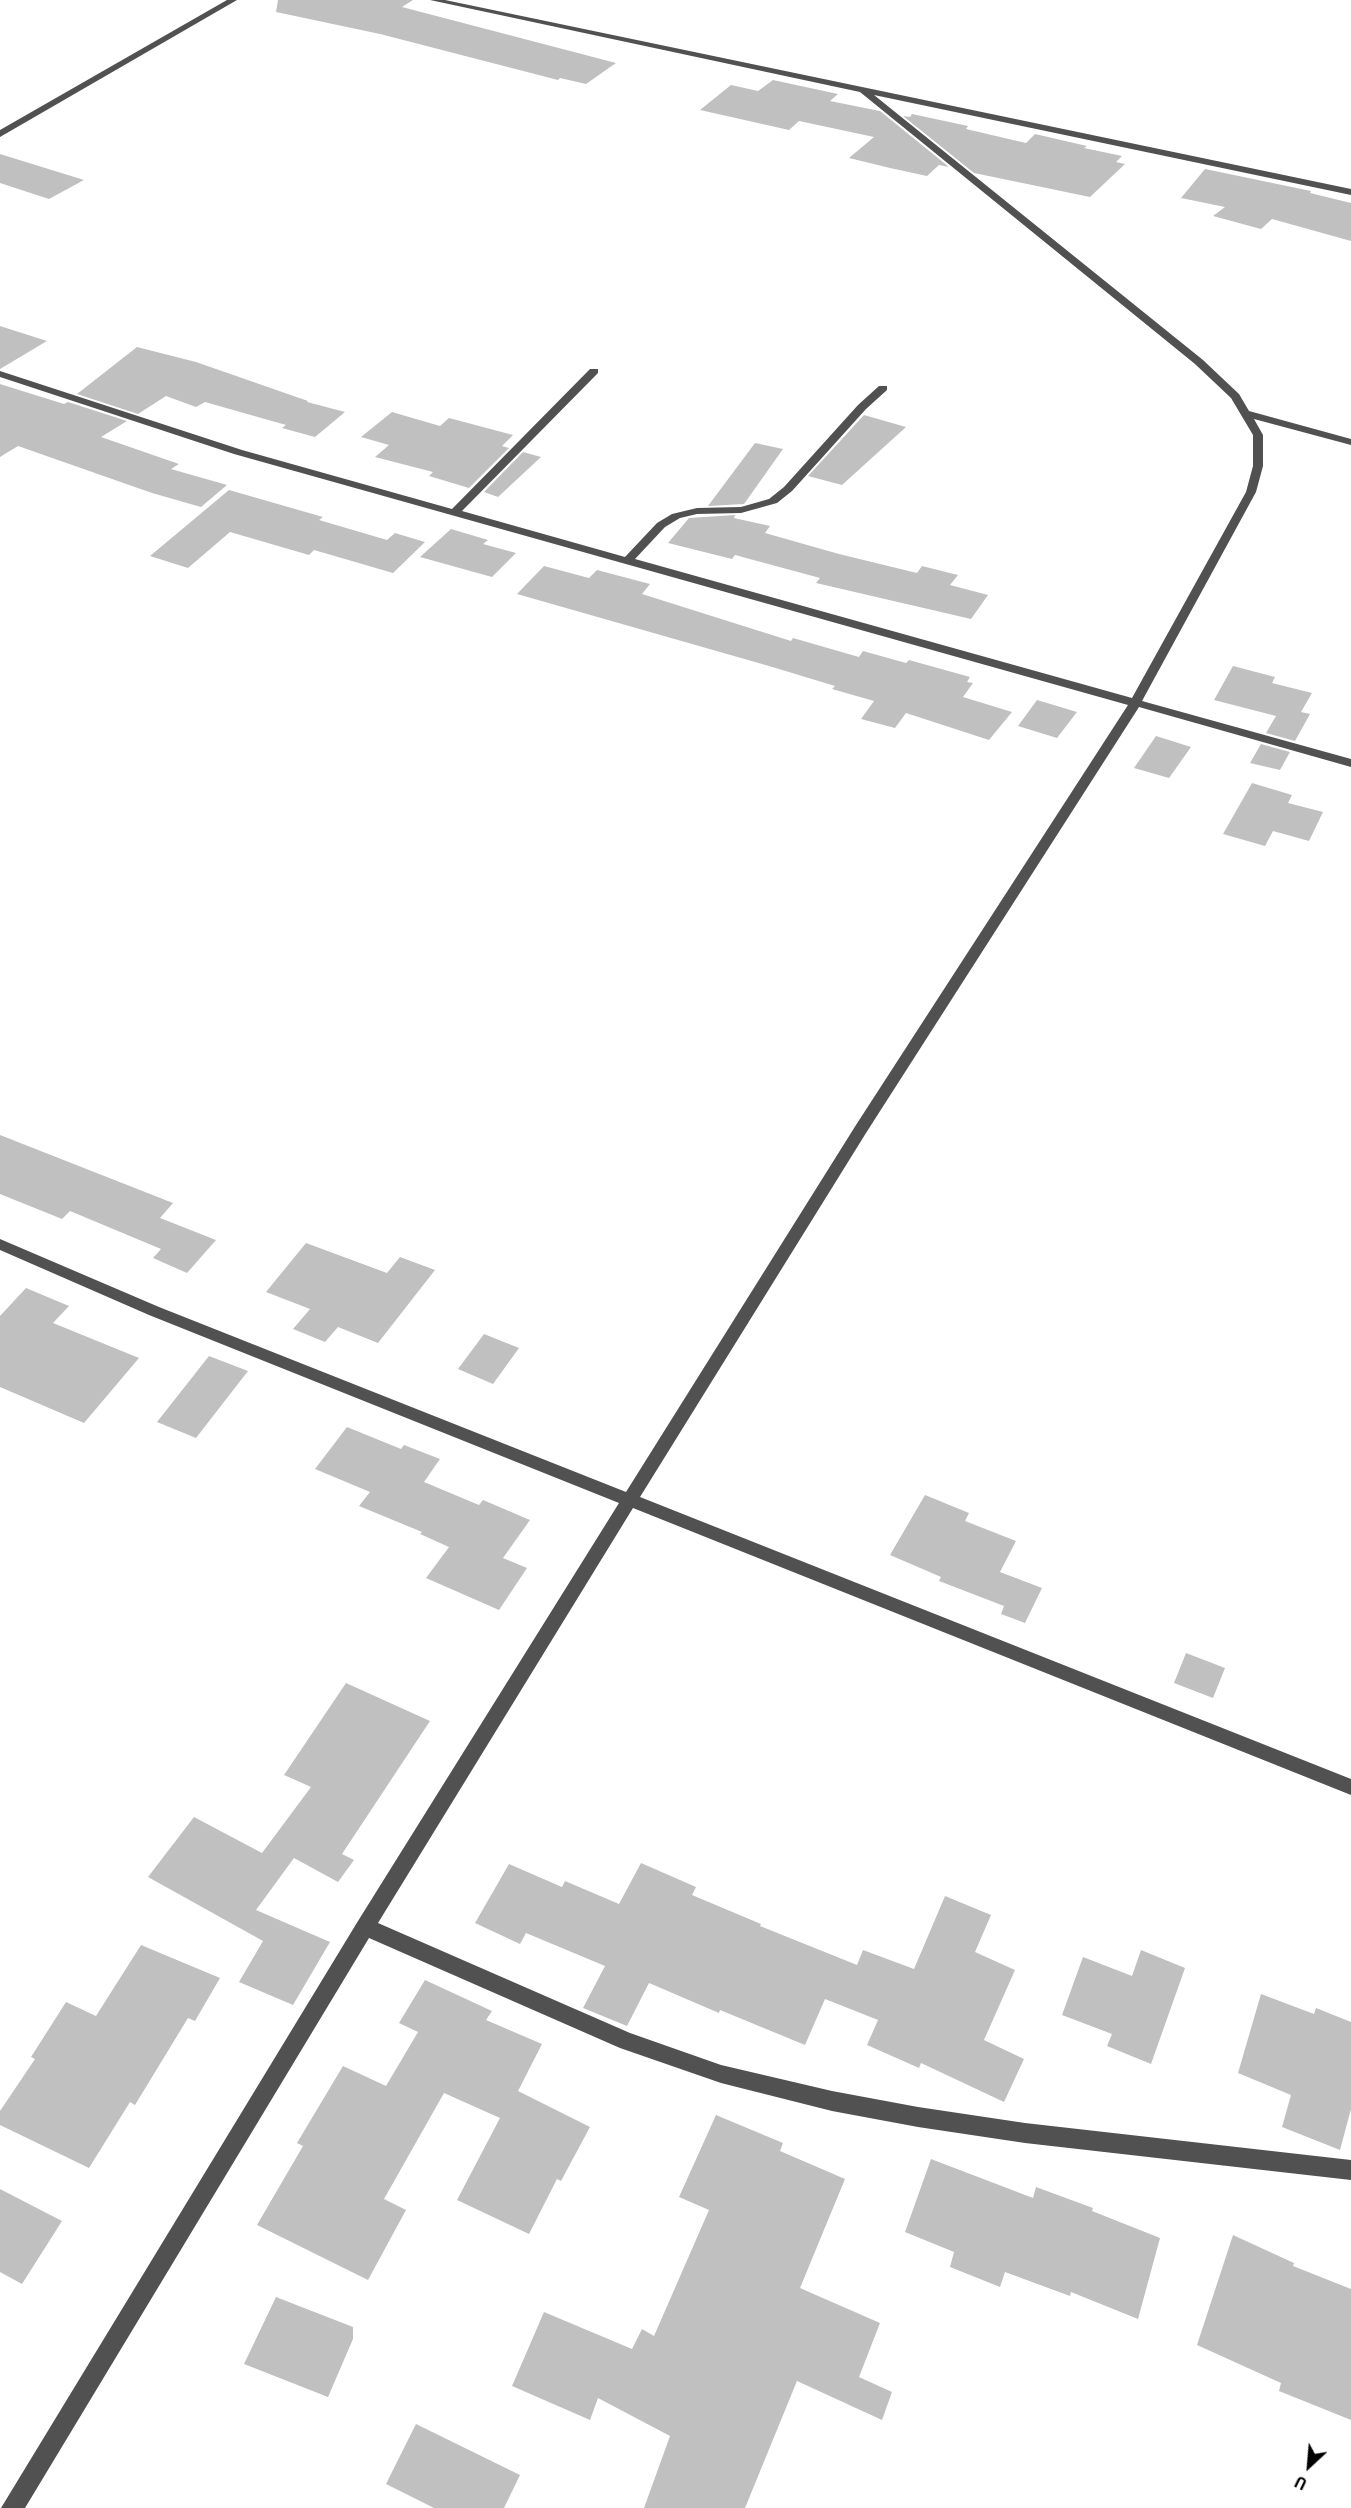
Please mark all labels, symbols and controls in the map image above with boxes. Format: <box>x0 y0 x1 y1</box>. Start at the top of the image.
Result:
north arrow <box>1279 2436 1339 2496</box>
text: U <box>1292 2472 1310 2493</box>

